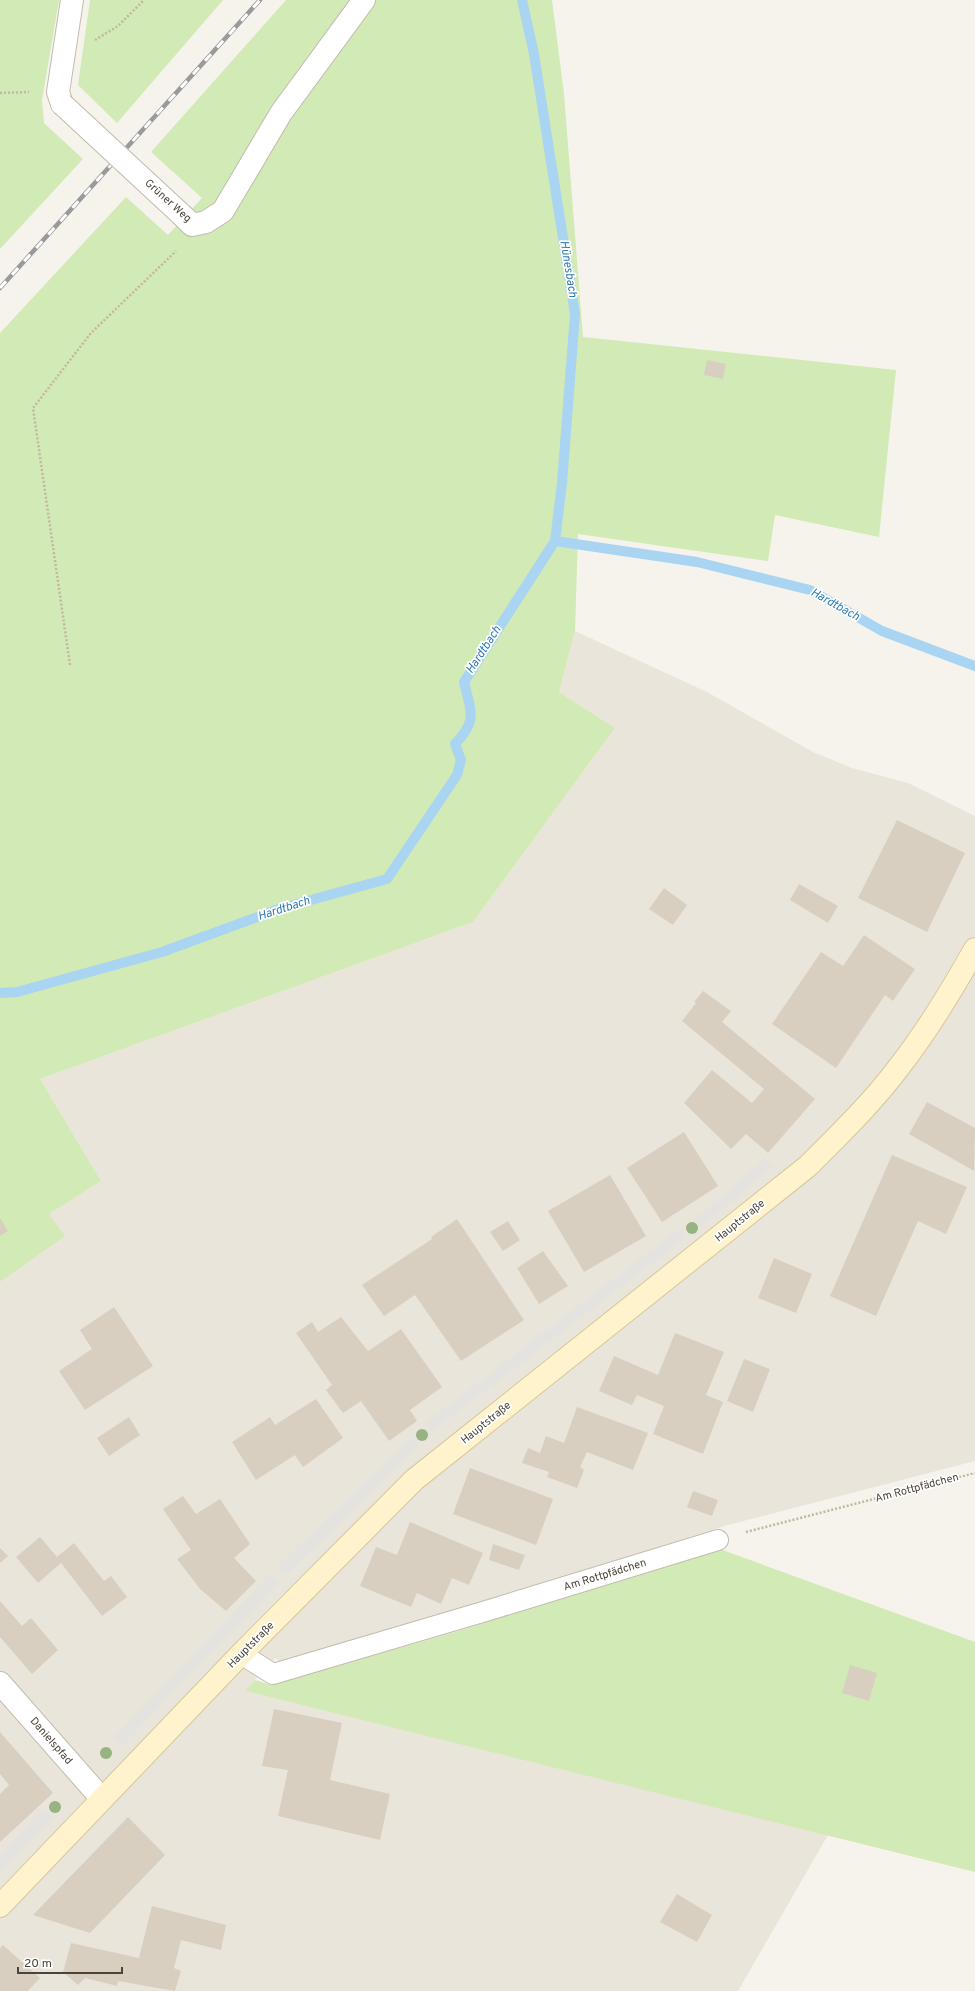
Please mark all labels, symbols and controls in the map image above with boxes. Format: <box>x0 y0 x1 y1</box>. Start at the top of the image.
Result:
street label: Grüner Weg <box>142 176 194 226</box>
water label: Hünesbach <box>556 239 580 299</box>
water label: Hardtbach <box>808 585 863 625</box>
water label: Hardtbach <box>463 623 506 677</box>
water label: Hardtbach <box>256 893 312 925</box>
street label: Hauptstraße <box>712 1197 768 1245</box>
street label: Hauptstraße <box>458 1399 514 1447</box>
street label: Am Rottpfädchen <box>874 1470 960 1506</box>
street label: Am Rottpfädchen <box>562 1556 648 1594</box>
street label: Hauptstraße <box>225 1619 277 1671</box>
street label: Danielspfad <box>27 1714 75 1768</box>
scale bar <box>18 1949 122 1975</box>
text: 20 m <box>24 1956 52 1972</box>

